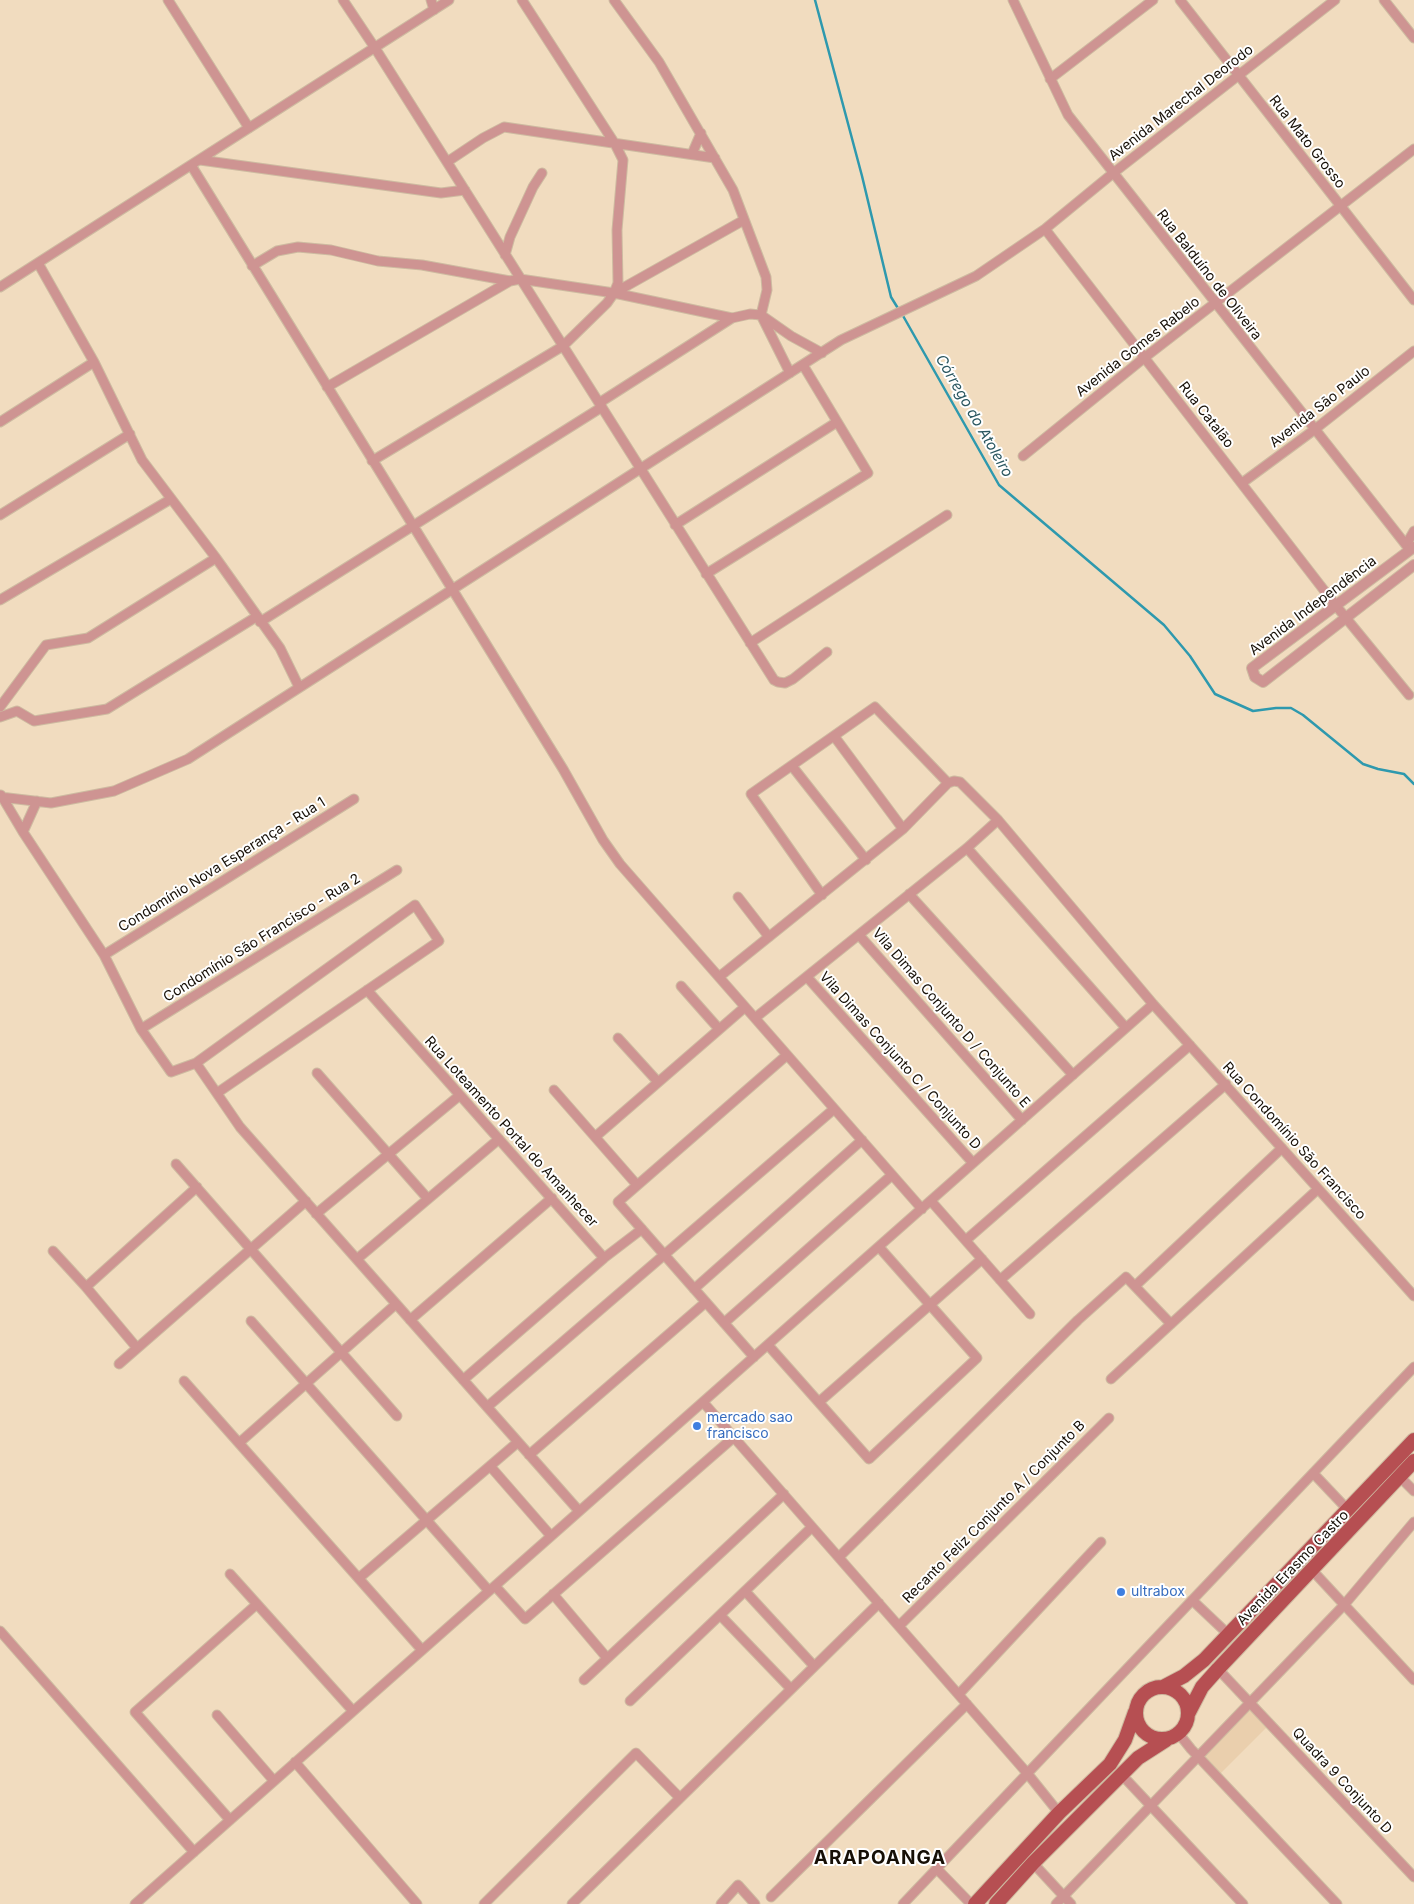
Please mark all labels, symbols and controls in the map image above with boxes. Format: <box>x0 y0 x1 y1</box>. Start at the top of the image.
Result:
street label: Avenida Marechal Deorodo <box>1105 41 1257 165</box>
street label: Rua Mato Grosso <box>1265 92 1349 192</box>
street label: Rua Balduíno de Oliveira <box>1153 206 1265 344</box>
street label: Avenida Gomes Rabelo <box>1073 293 1203 401</box>
water label: Córrego do Atoleiro <box>931 351 1017 481</box>
street label: Avenida São Paulo <box>1267 363 1373 451</box>
street label: Rua Catalão <box>1175 379 1237 451</box>
street label: Avenida Independência <box>1246 553 1380 659</box>
street label: Condomínio Nova Esperança - Rua 1 <box>115 794 329 936</box>
street label: Condomínio São Francisco - Rua 2 <box>160 870 364 1006</box>
street label: Vila Dimas Conjunto D / Conjunto E <box>869 925 1033 1111</box>
street label: Vila Dimas Conjunto C / Conjunto D <box>816 969 984 1153</box>
street label: Rua Loteamento Portal do Amanhecer <box>421 1033 601 1231</box>
street label: Rua Condomínio São Francisco <box>1219 1059 1369 1223</box>
place label: mercado sao francisco <box>707 1410 793 1442</box>
street label: Recanto Feliz Conjunto A / Conjunto B <box>899 1417 1089 1607</box>
marker: mercado sao francisco <box>691 1420 703 1432</box>
street label: Avenida Erasmo Castro <box>1234 1507 1352 1629</box>
place label: ultrabox <box>1131 1584 1185 1600</box>
marker: ultrabox <box>1115 1586 1127 1598</box>
street label: Quadra 9 Conjunto D <box>1289 1725 1395 1837</box>
district label: ARAPOANGA <box>813 1847 947 1869</box>

